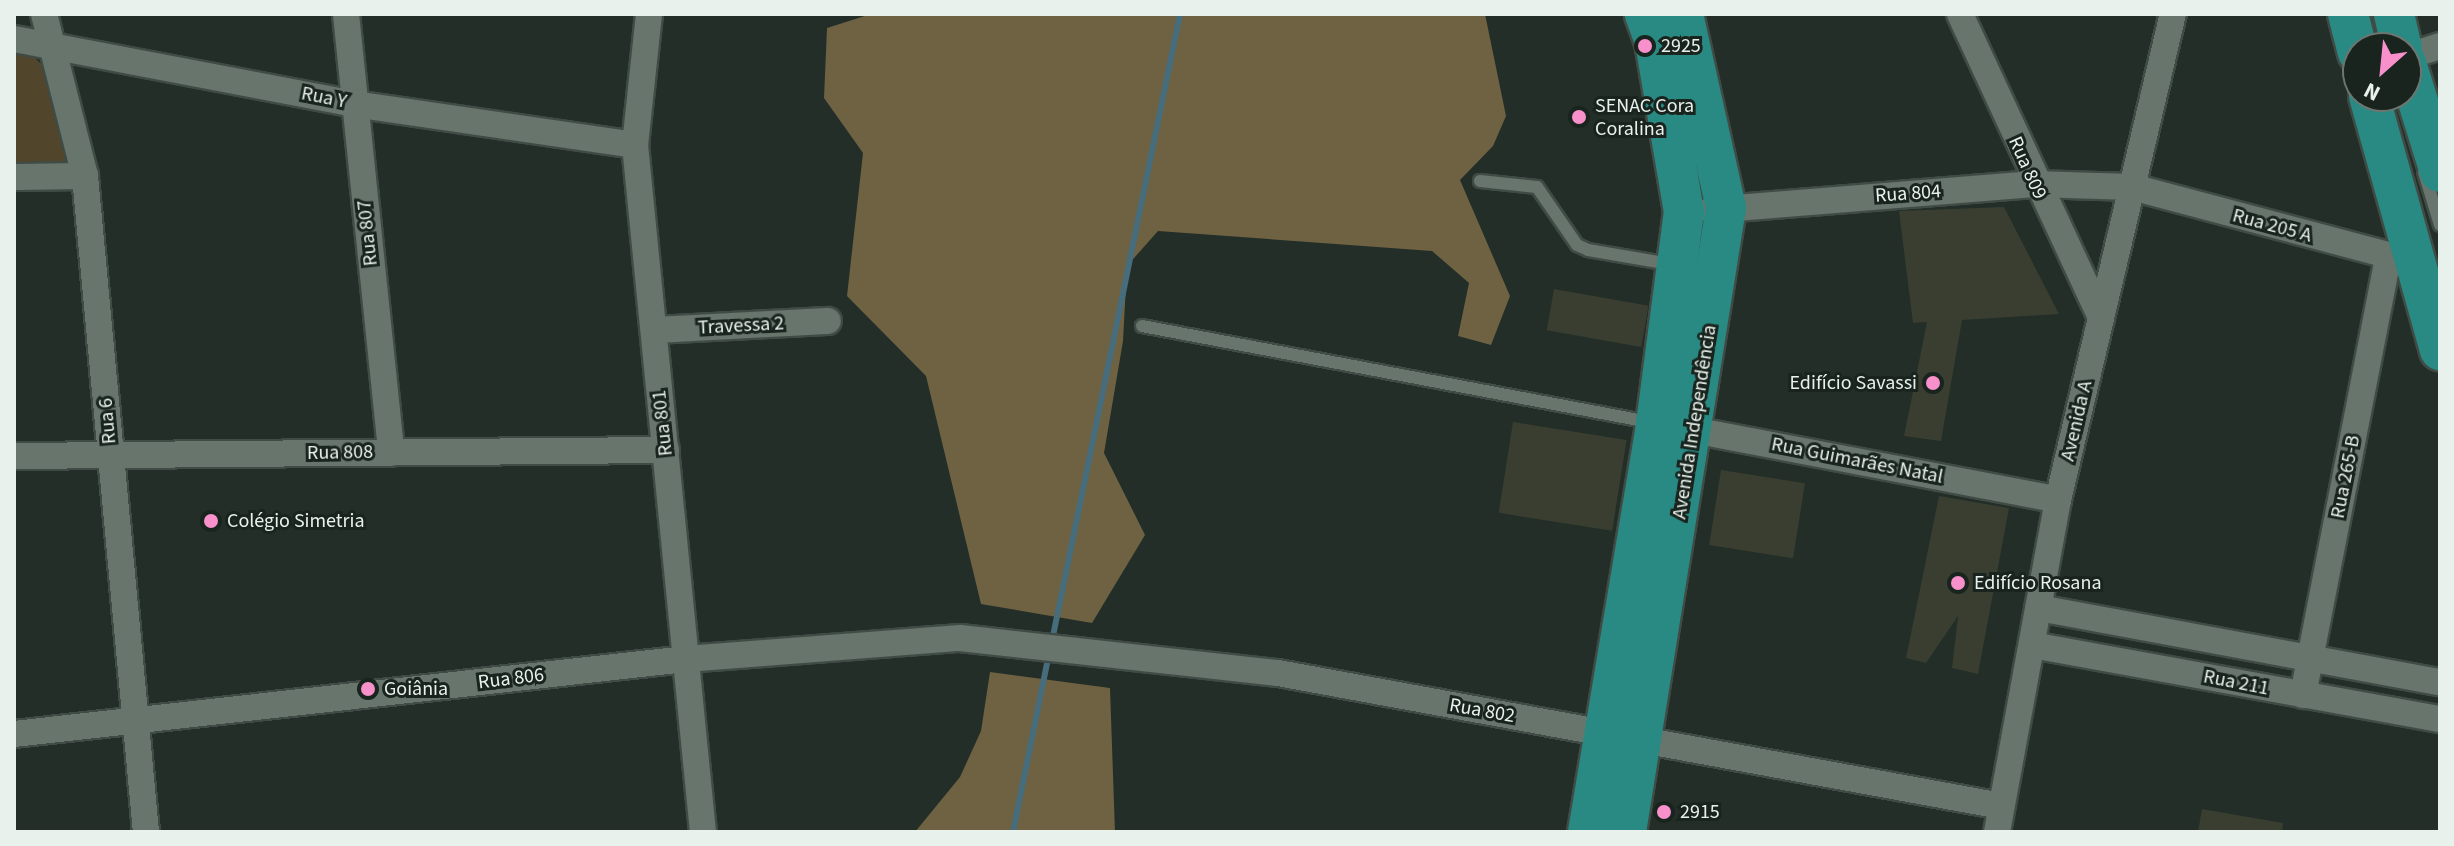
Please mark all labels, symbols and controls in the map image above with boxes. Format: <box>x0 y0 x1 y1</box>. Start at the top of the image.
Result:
north arrow <box>2342 32 2422 112</box>
place label: 2925 <box>1661 34 1701 58</box>
marker: 2925 <box>1636 37 1654 55</box>
text: N <box>2358 74 2386 109</box>
street label: Rua Y <box>299 82 349 114</box>
place label: SENAC Cora Coralina <box>1595 94 1694 141</box>
marker: SENAC Cora Coralina <box>1570 108 1588 126</box>
street label: Rua 809 <box>2003 133 2051 203</box>
street label: Rua 804 <box>1874 180 1942 208</box>
street label: Rua 807 <box>353 199 383 267</box>
street label: Rua 205 A <box>2230 204 2314 248</box>
street label: Travessa 2 <box>697 312 785 340</box>
street label: Avenida Independência <box>1668 323 1722 521</box>
place label: Edifício Savassi <box>1790 371 1917 395</box>
marker: Edifício Savassi <box>1924 374 1942 392</box>
street label: Avenida A <box>2056 378 2098 464</box>
street label: Rua 801 <box>648 389 678 457</box>
street label: Rua 6 <box>94 397 122 445</box>
street label: Rua Guimarães Natal <box>1769 433 1945 489</box>
street label: Rua 265-B <box>2326 433 2366 521</box>
street label: Rua 808 <box>307 440 373 466</box>
place label: Colégio Simetria <box>227 509 365 533</box>
marker: Colégio Simetria <box>202 512 220 530</box>
place label: Edifício Rosana <box>1974 571 2101 595</box>
marker: Edifício Rosana <box>1949 574 1967 592</box>
street label: Rua 806 <box>477 663 545 695</box>
street label: Rua 211 <box>2201 665 2271 701</box>
place label: Goiânia <box>384 677 448 701</box>
marker: Goiânia <box>359 680 377 698</box>
street label: Rua 802 <box>1447 693 1517 729</box>
place label: 2915 <box>1680 800 1720 824</box>
marker: 2915 <box>1655 803 1673 821</box>

